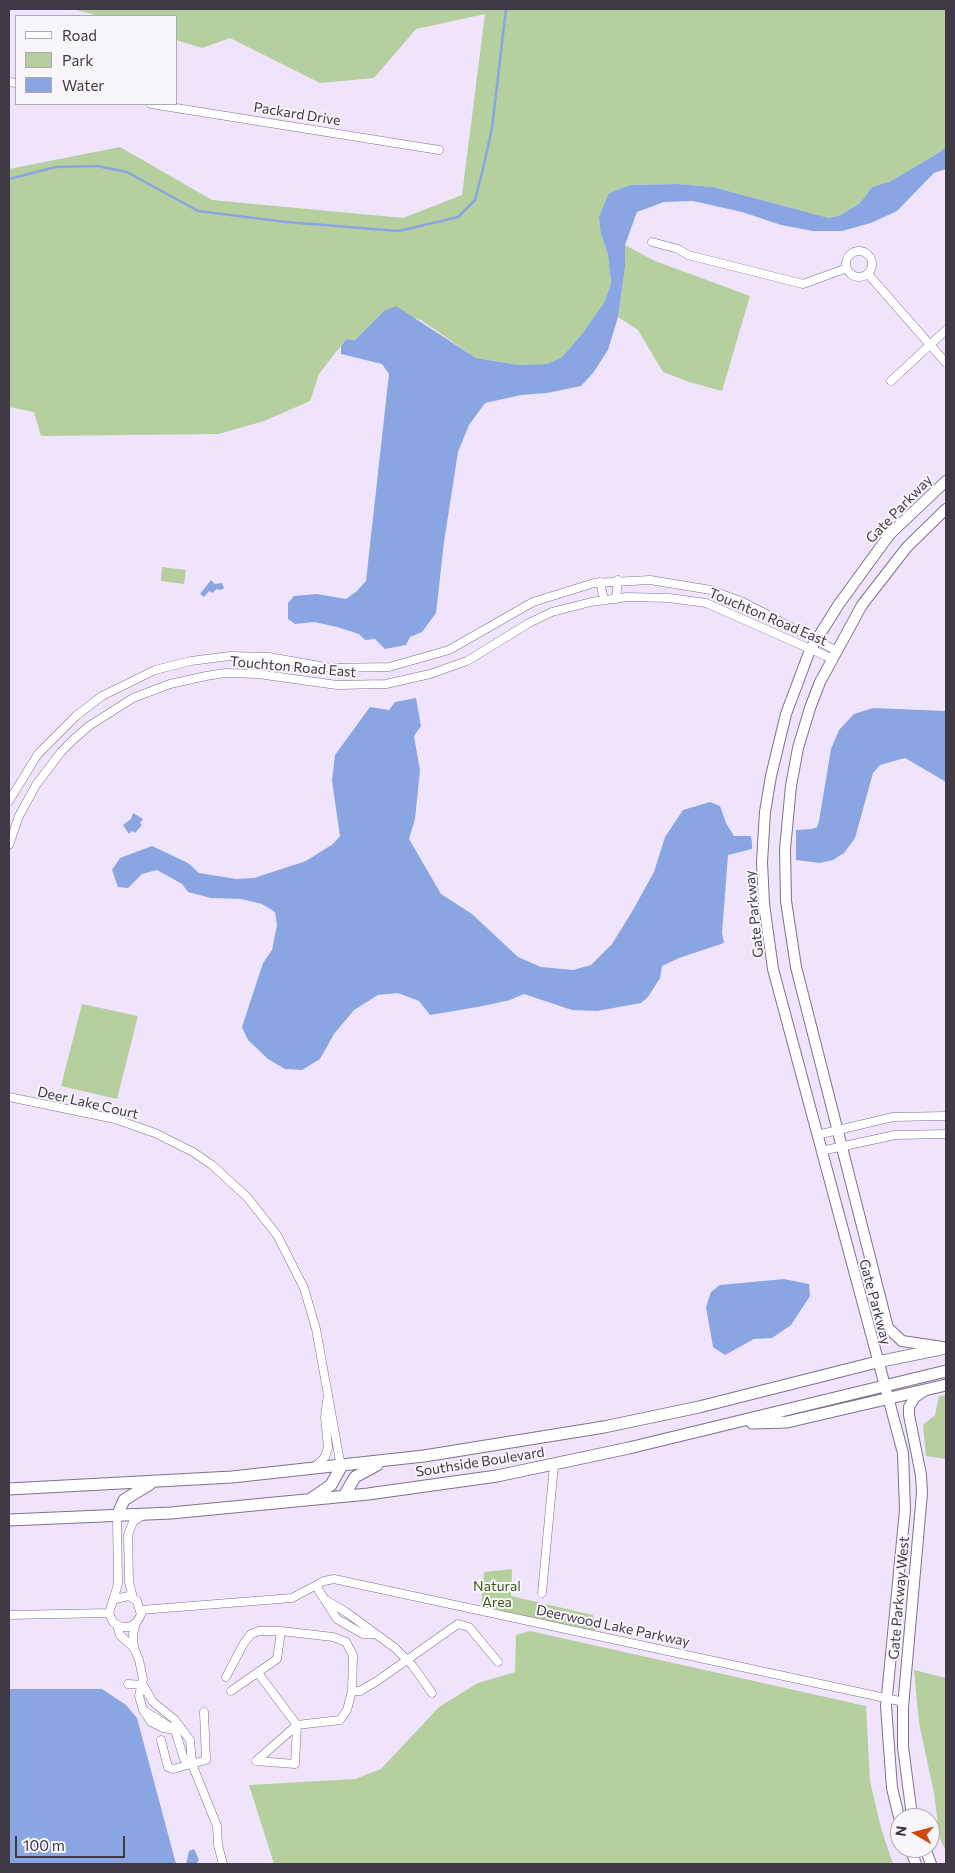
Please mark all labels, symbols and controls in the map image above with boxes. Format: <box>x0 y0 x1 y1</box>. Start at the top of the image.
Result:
legend <box>15 15 178 105</box>
text: Road <box>62 26 97 44</box>
text: Park <box>62 51 93 69</box>
text: Water <box>62 76 104 94</box>
street label: Packard Drive <box>252 99 342 129</box>
street label: Gate Parkway <box>862 471 936 547</box>
street label: Touchton Road East <box>706 584 830 650</box>
street label: Touchton Road East <box>229 653 357 681</box>
street label: Gate Parkway <box>741 869 767 959</box>
street label: Deer Lake Court <box>36 1083 140 1123</box>
street label: Gate Parkway <box>855 1257 895 1347</box>
street label: Southside Boulevard <box>414 1444 546 1480</box>
street label: Gate Parkway West <box>885 1536 913 1660</box>
park label: Natural Area <box>473 1578 521 1610</box>
street label: Deerwood Lake Parkway <box>535 1602 691 1650</box>
north arrow <box>890 1808 940 1858</box>
text: N <box>891 1825 910 1837</box>
scale bar <box>18 1826 128 1858</box>
text: 100 m <box>23 1836 65 1854</box>

